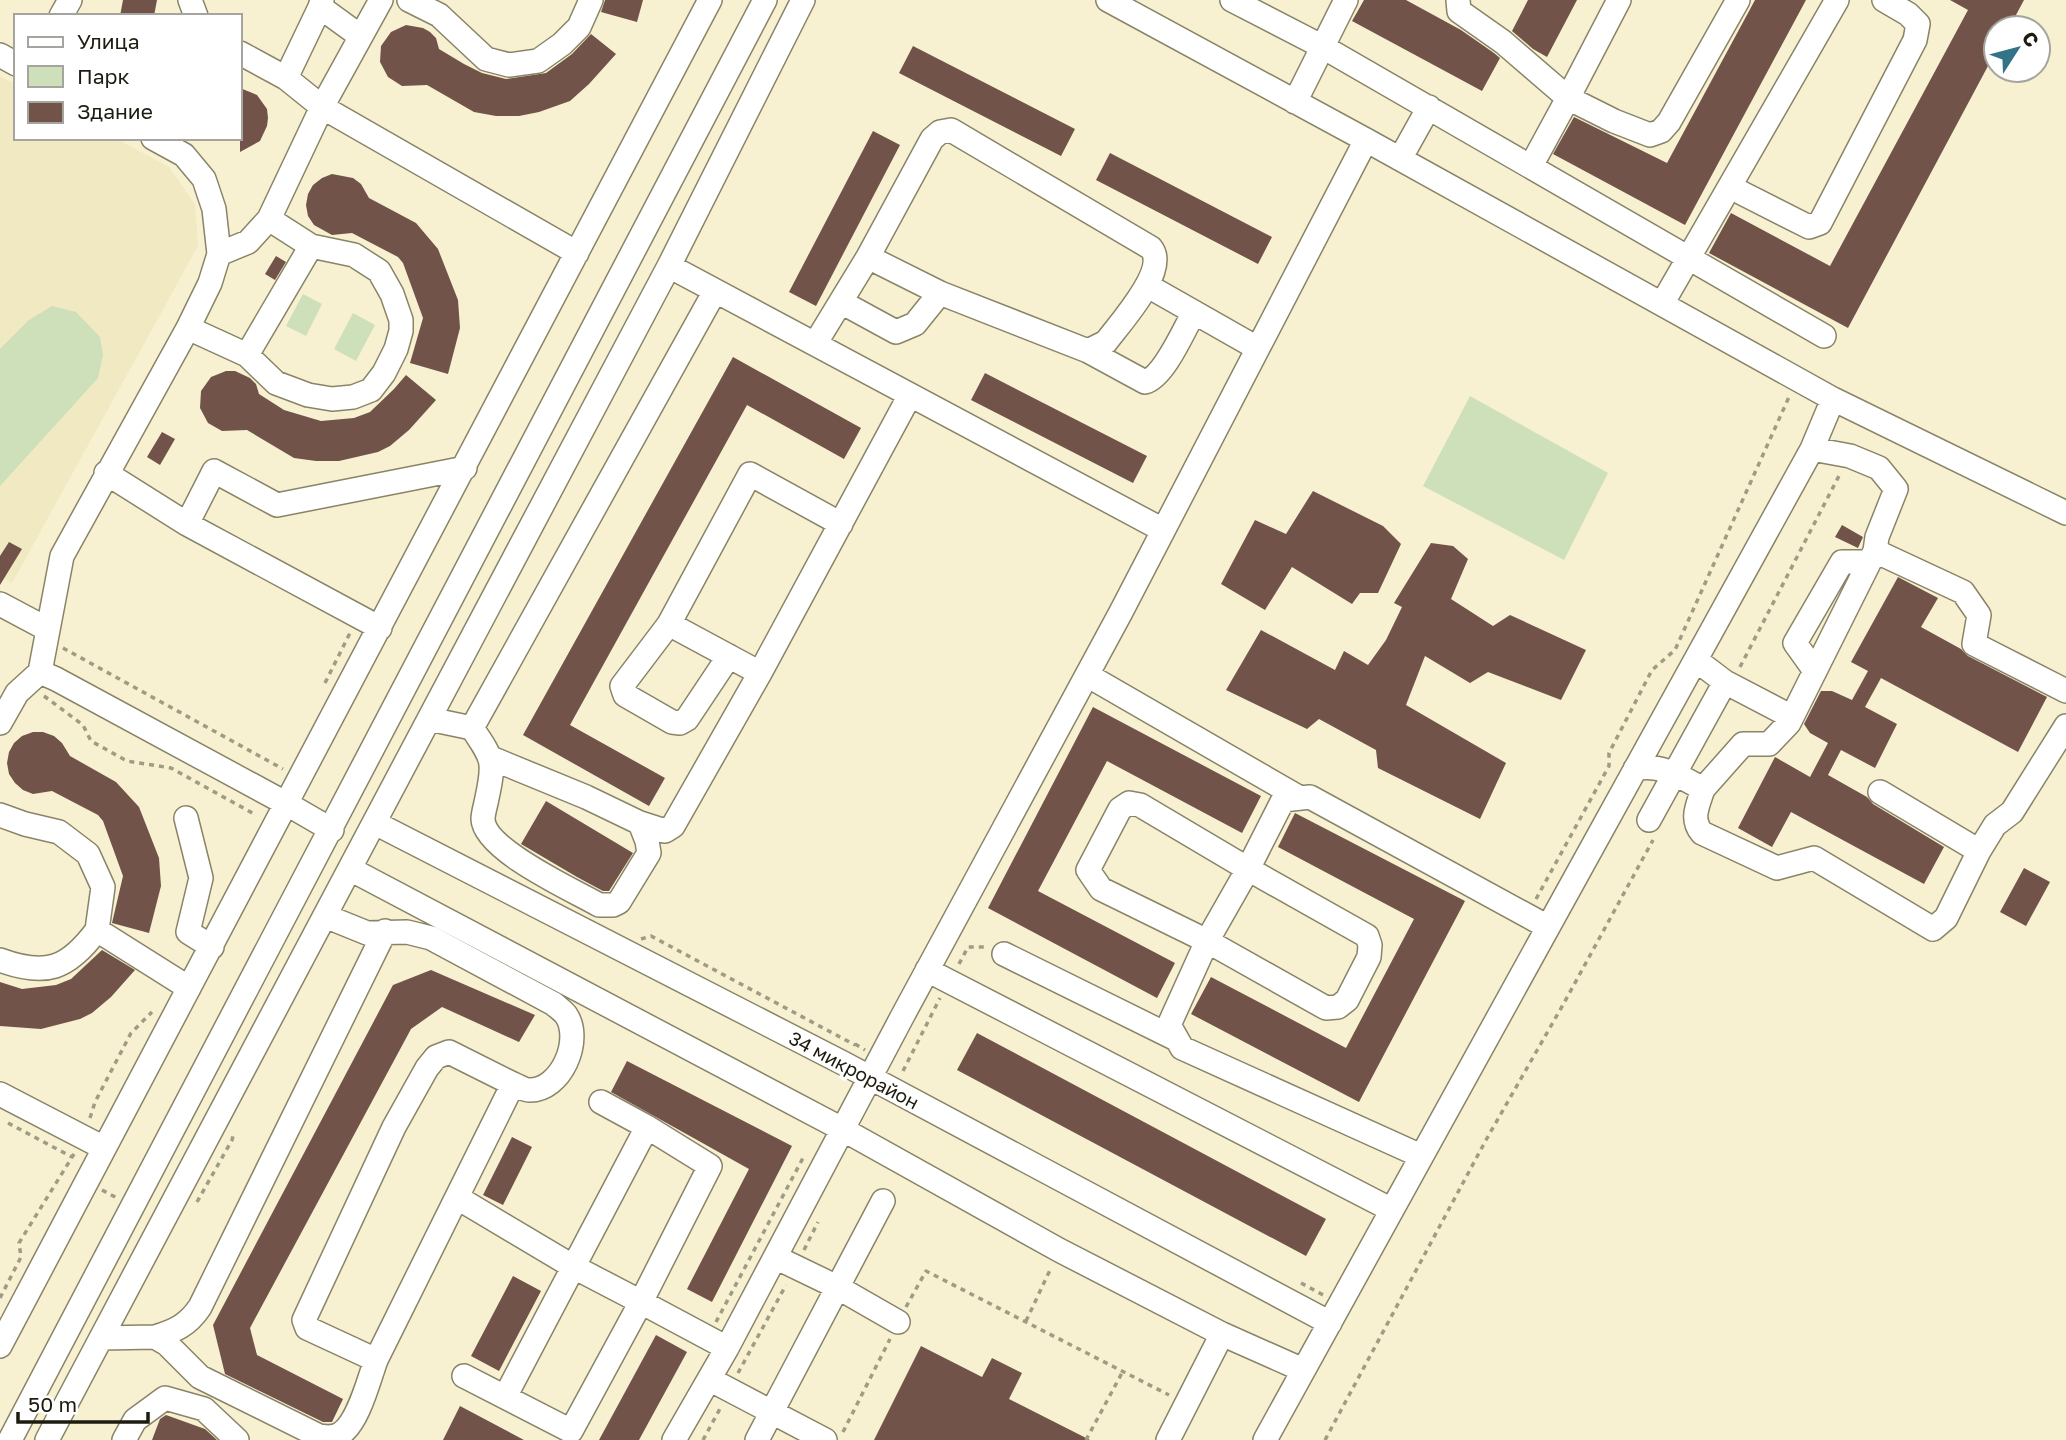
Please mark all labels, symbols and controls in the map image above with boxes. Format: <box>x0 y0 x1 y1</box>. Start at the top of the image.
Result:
legend <box>14 14 242 140</box>
north arrow <box>1982 14 2052 84</box>
text: С <box>2018 26 2044 51</box>
text: Улица <box>77 28 140 54</box>
text: Парк <box>77 63 130 89</box>
text: Здание <box>77 98 153 124</box>
street label: 34 микрорайон <box>785 1026 923 1113</box>
scale bar <box>18 1380 147 1424</box>
text: 50 m <box>28 1391 77 1417</box>

